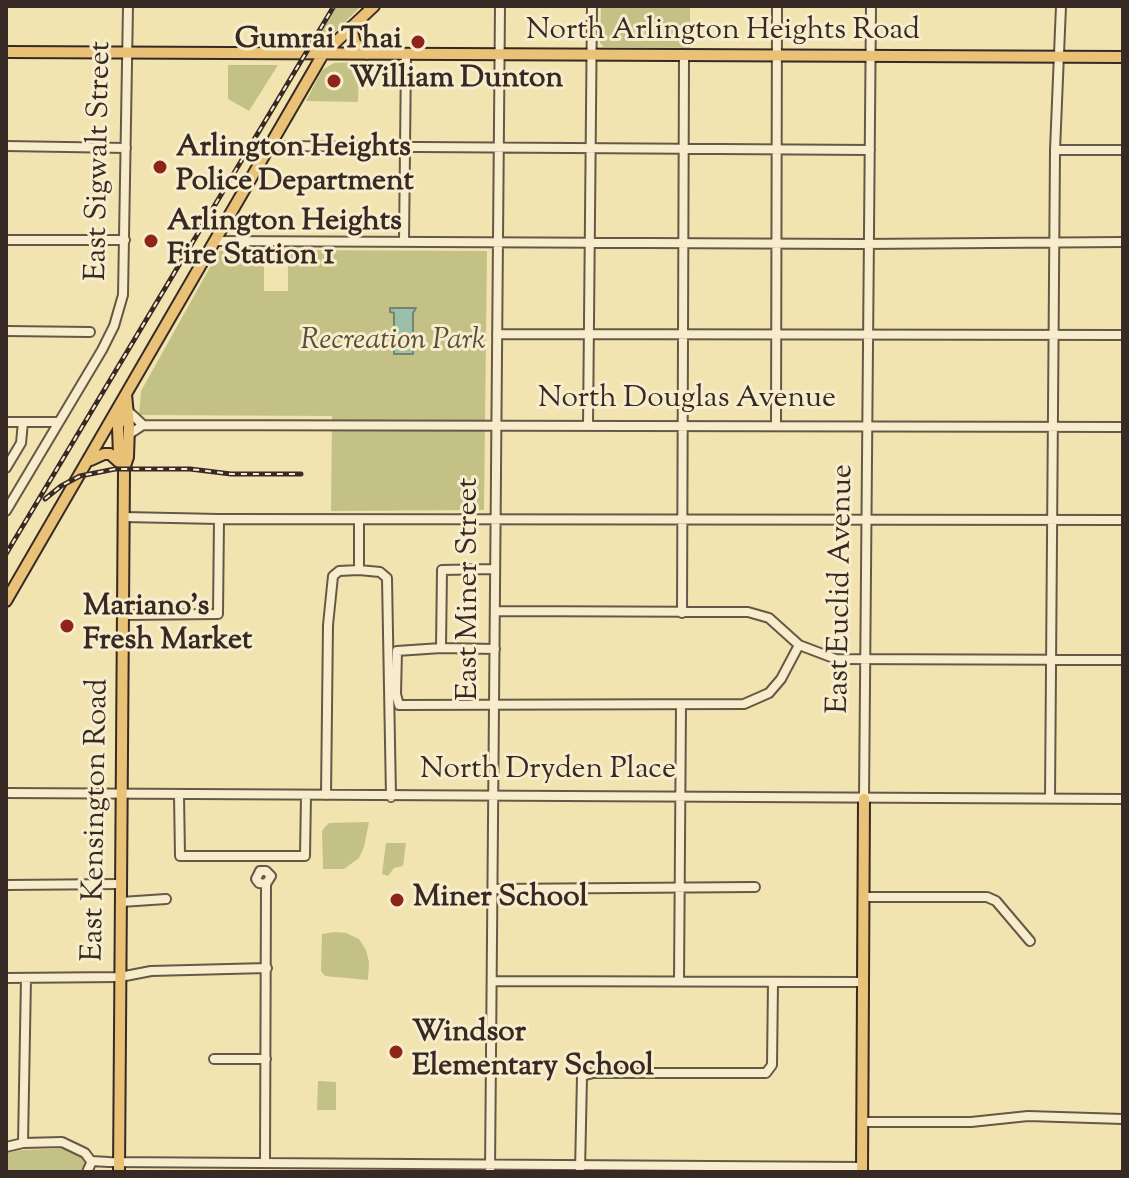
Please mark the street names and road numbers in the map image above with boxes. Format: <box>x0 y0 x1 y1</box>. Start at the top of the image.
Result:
street label: North Arlington Heights Road <box>526 15 920 51</box>
street label: East Sigwalt Street <box>81 41 121 281</box>
street label: North Douglas Avenue <box>538 383 836 419</box>
street label: East Euclid Avenue <box>823 464 863 714</box>
street label: East Miner Street <box>453 478 489 700</box>
street label: East Kensington Road <box>78 678 118 962</box>
street label: North Dryden Place <box>420 754 676 790</box>

